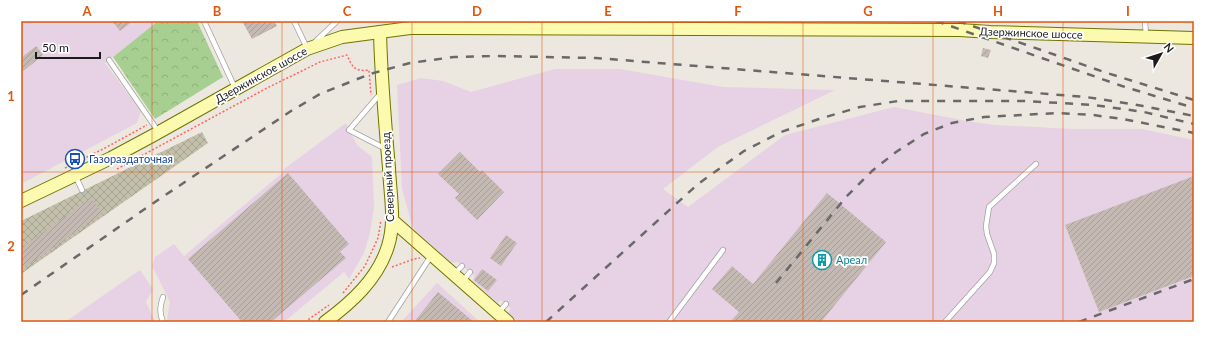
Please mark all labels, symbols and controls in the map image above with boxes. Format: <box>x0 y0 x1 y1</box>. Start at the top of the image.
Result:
text: A <box>81 3 92 19</box>
text: B <box>213 3 222 19</box>
text: C <box>343 3 352 19</box>
text: D <box>472 3 482 19</box>
text: E <box>604 3 612 19</box>
text: F <box>734 3 742 19</box>
text: G <box>863 3 873 19</box>
text: H <box>993 3 1003 19</box>
text: I <box>1126 3 1130 19</box>
street label: Дзержинское шоссе <box>979 24 1083 41</box>
scale bar <box>36 34 100 60</box>
north arrow <box>1141 34 1181 74</box>
text: 50 m <box>42 40 69 55</box>
text: N <box>1161 40 1177 55</box>
street label: Дзержинское шоссе <box>212 44 309 105</box>
text: 1 <box>7 88 15 104</box>
street label: Северный проезд <box>379 132 396 222</box>
bus stop icon: Газораздаточная <box>64 148 86 170</box>
place label: Газораздаточная <box>89 152 173 165</box>
text: 2 <box>7 238 15 254</box>
building icon: Ареал <box>811 249 833 271</box>
place label: Ареал <box>836 253 867 266</box>

